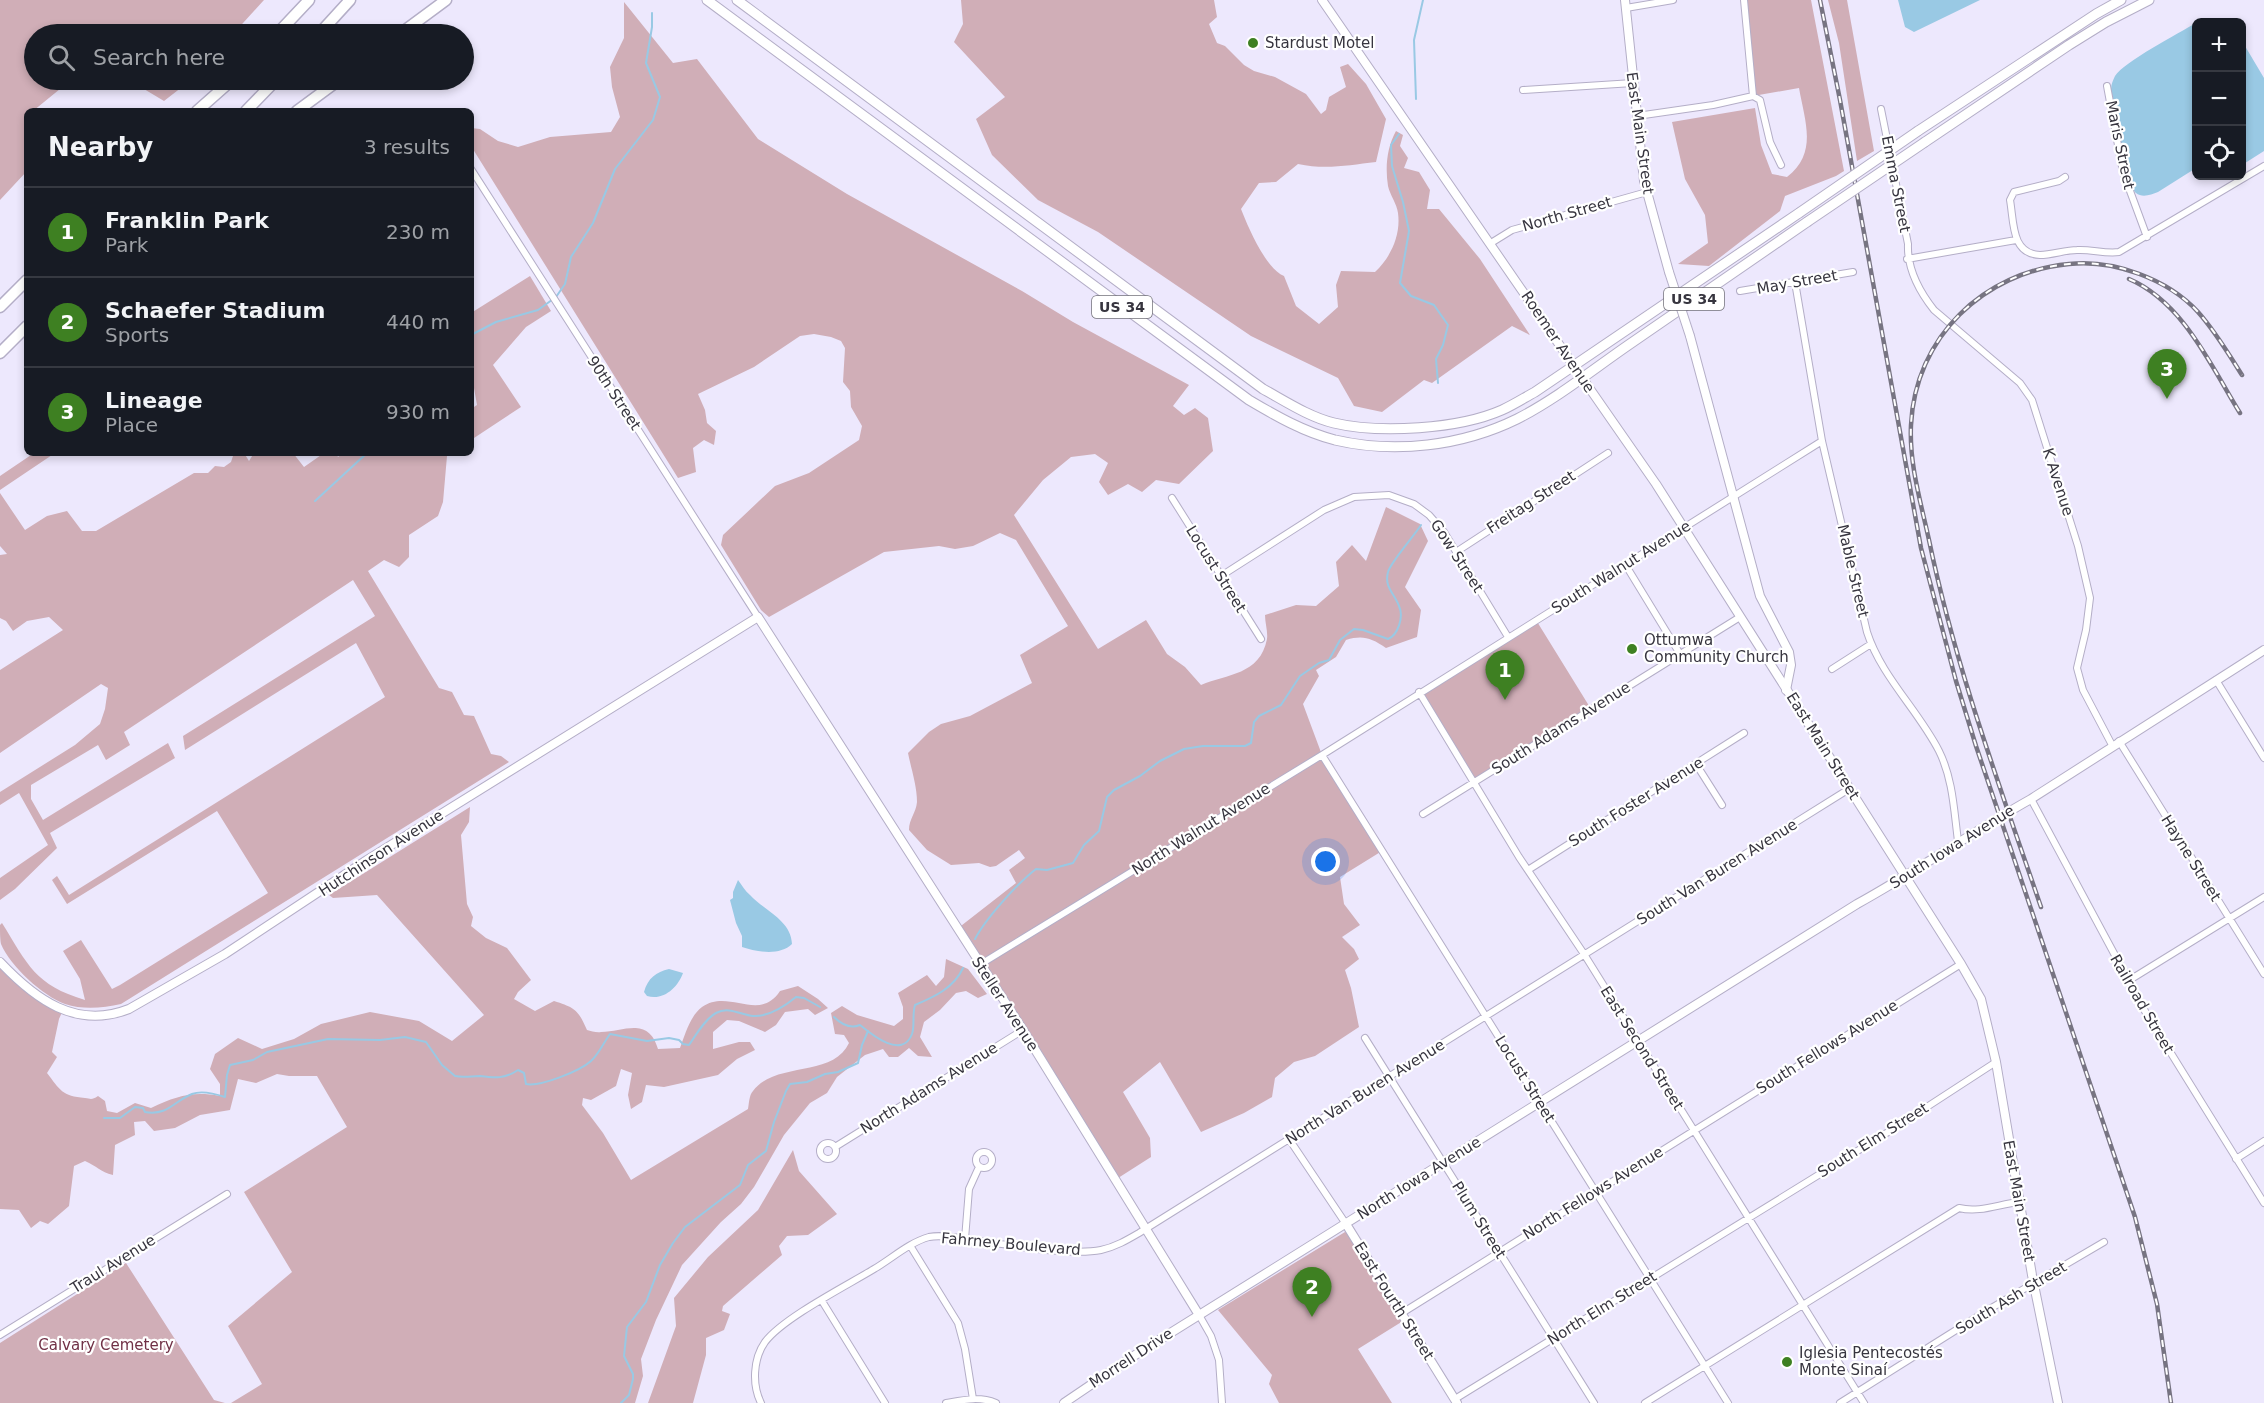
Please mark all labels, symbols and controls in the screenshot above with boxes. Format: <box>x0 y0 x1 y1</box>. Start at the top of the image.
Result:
map controls <box>2192 18 2246 180</box>
button: + <box>2192 18 2246 72</box>
search box <box>24 24 474 90</box>
place label: Stardust Motel <box>1265 34 1374 52</box>
marker: Stardust Motel <box>1246 36 1260 50</box>
icon: search <box>45 41 78 74</box>
text: Search here <box>93 45 225 70</box>
street label: East Main Street <box>1623 71 1658 195</box>
button: − <box>2192 72 2246 126</box>
street label: Maris Street <box>2102 99 2138 191</box>
button: locate <box>2192 126 2246 180</box>
text: Nearby <box>48 132 153 162</box>
street label: Emma Street <box>1878 134 1914 234</box>
text: 3 results <box>364 135 450 159</box>
street label: North Street <box>1520 193 1614 235</box>
text: Franklin Park <box>105 208 269 233</box>
text: 1 <box>61 220 74 244</box>
text: 230 m <box>386 220 450 244</box>
text: Park <box>105 233 148 257</box>
street label: May Street <box>1755 266 1839 298</box>
street label: Roemer Avenue <box>1517 288 1599 396</box>
road number: US 34 <box>1664 288 1724 310</box>
road number: US 34 <box>1092 296 1152 318</box>
text: Schaefer Stadium <box>105 298 325 323</box>
text: 2 <box>61 310 74 334</box>
text: 440 m <box>386 310 450 334</box>
text: Sports <box>105 323 169 347</box>
pin: 3 <box>2148 350 2186 399</box>
street label: 90th Street <box>583 353 645 434</box>
text: Lineage <box>105 388 203 413</box>
text: 3 <box>61 400 74 424</box>
text: 930 m <box>386 400 450 424</box>
text: Place <box>105 413 158 437</box>
street label: K Avenue <box>2039 446 2077 518</box>
street label: Freitag Street <box>1483 467 1579 537</box>
street label: Gow Street <box>1427 516 1487 596</box>
street label: South Walnut Avenue <box>1548 517 1694 617</box>
street label: Locust Street <box>1182 522 1250 616</box>
street label: Mable Street <box>1833 522 1873 620</box>
place label: Ottumwa Community Church <box>1644 631 1789 666</box>
marker: Ottumwa Community Church <box>1625 642 1639 656</box>
pin: 1 <box>1486 650 1524 700</box>
street label: South Adams Avenue <box>1488 678 1634 778</box>
street label: East Main Street <box>1783 689 1863 803</box>
street label: South Foster Avenue <box>1565 753 1707 851</box>
street label: North Walnut Avenue <box>1129 779 1273 879</box>
street label: South Iowa Avenue <box>1886 801 2018 893</box>
street label: Hutchinson Avenue <box>315 806 447 900</box>
street label: Hayne Street <box>2157 811 2225 905</box>
street label: South Van Buren Avenue <box>1633 815 1801 929</box>
your location <box>1311 847 1340 876</box>
street label: Railroad Street <box>2106 951 2178 1057</box>
street label: Steller Avenue <box>968 953 1042 1055</box>
street label: East Second Street <box>1597 983 1687 1113</box>
street label: South Fellows Avenue <box>1753 996 1901 1098</box>
street label: Locust Street <box>1491 1032 1559 1126</box>
street label: North Van Buren Avenue <box>1282 1036 1448 1148</box>
street label: North Adams Avenue <box>857 1038 1001 1138</box>
street label: South Elm Street <box>1814 1099 1932 1181</box>
street label: North Iowa Avenue <box>1354 1133 1484 1223</box>
street label: East Main Street <box>1999 1139 2039 1263</box>
street label: North Fellows Avenue <box>1520 1142 1666 1244</box>
street label: Plum Street <box>1448 1178 1510 1262</box>
street label: Fahrney Boulevard <box>940 1229 1082 1259</box>
street label: Traul Avenue <box>66 1231 159 1298</box>
street label: East Fourth Street <box>1350 1239 1438 1363</box>
street label: South Ash Street <box>1952 1258 2070 1338</box>
street label: North Elm Street <box>1544 1267 1660 1349</box>
pin: 2 <box>1292 1268 1332 1317</box>
street label: Morrell Drive <box>1086 1324 1176 1392</box>
park label: Calvary Cemetery <box>38 1336 174 1354</box>
place label: Iglesia Pentecostés Monte Sinaí <box>1799 1344 1943 1379</box>
marker: Iglesia Pentecostés Monte Sinaí <box>1780 1355 1794 1369</box>

